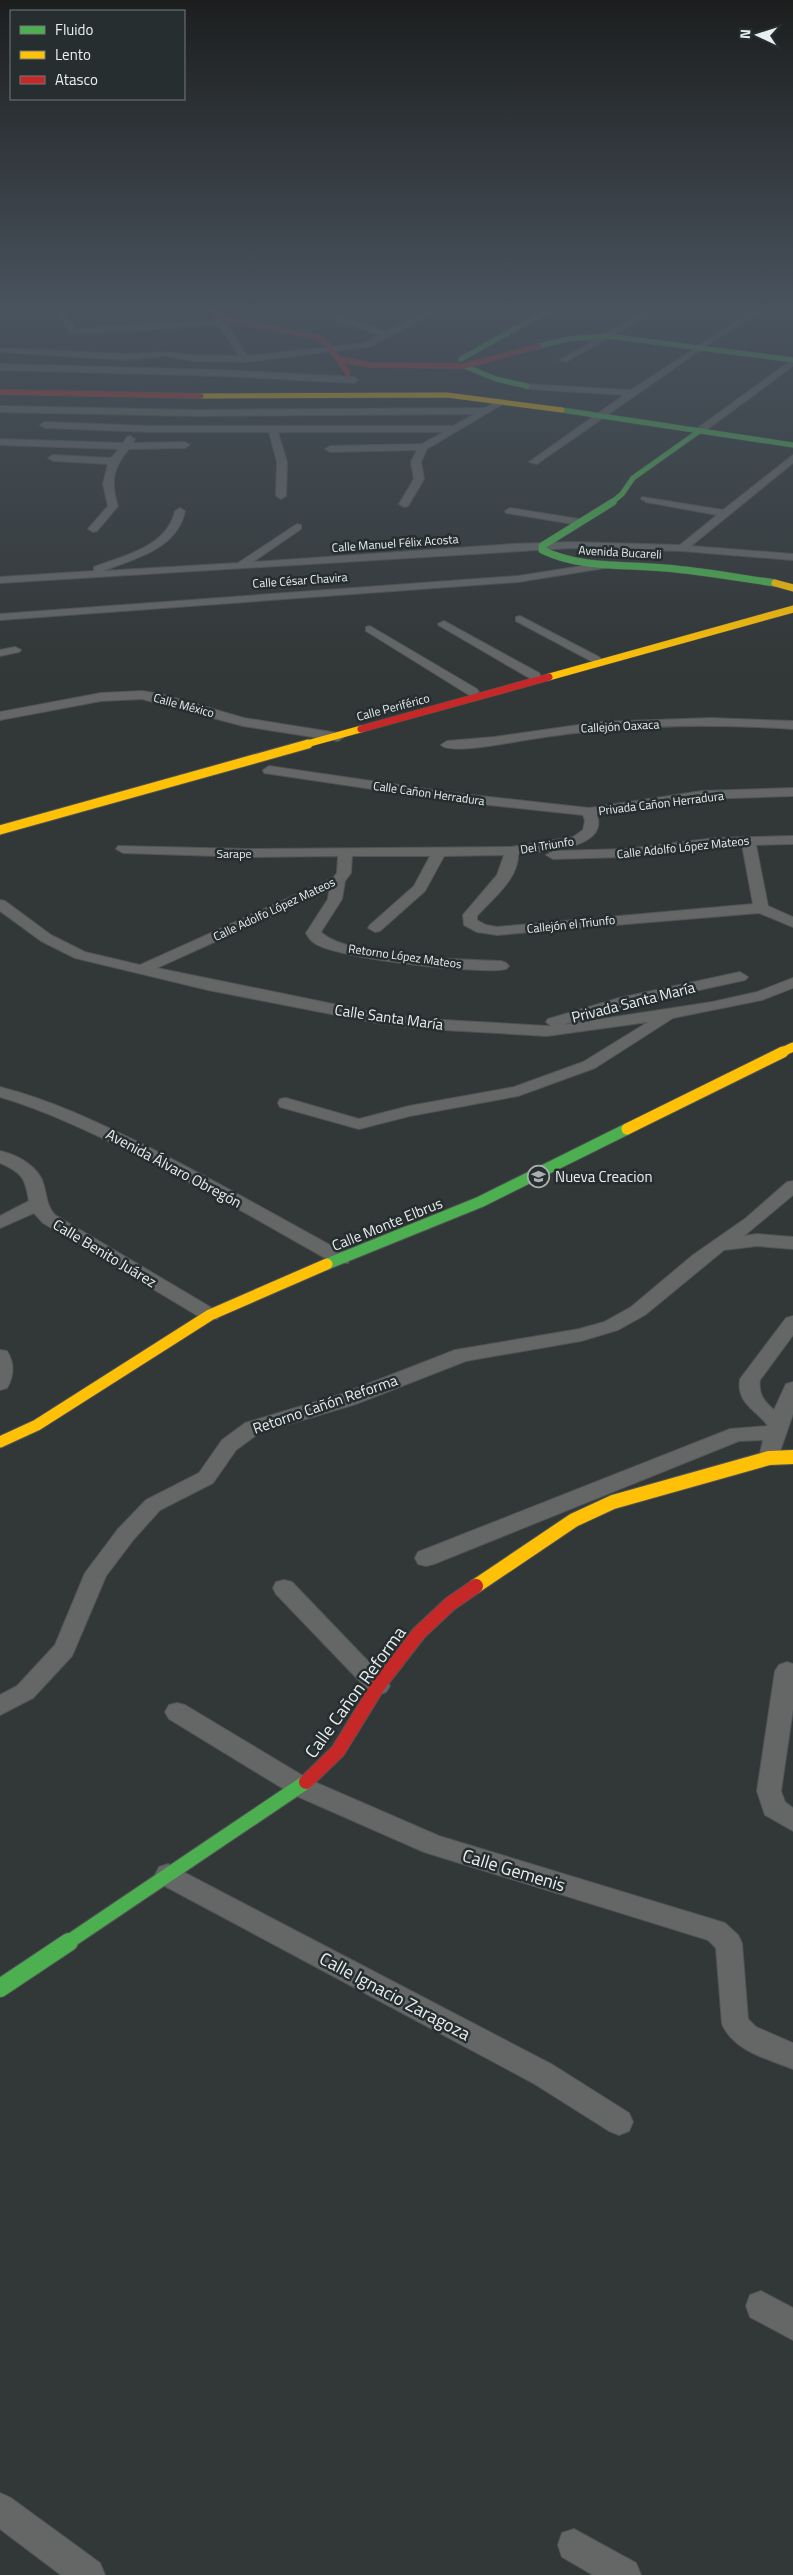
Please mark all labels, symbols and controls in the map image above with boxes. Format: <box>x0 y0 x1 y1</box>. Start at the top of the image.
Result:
legend <box>10 10 185 100</box>
north arrow <box>733 10 783 60</box>
text: Fluido <box>55 18 94 41</box>
text: N <box>734 28 755 40</box>
text: Lento <box>55 43 91 66</box>
text: Atasco <box>55 68 98 91</box>
street label: Calle Manuel Félix Acosta <box>331 529 459 557</box>
street label: Avenida Bucareli <box>578 540 662 564</box>
street label: Calle César Chavira <box>252 567 348 593</box>
street label: Calle México <box>151 688 217 722</box>
street label: Calle Periférico <box>354 688 432 726</box>
street label: Callejón Oaxaca <box>580 714 660 738</box>
street label: Calle Cañon Herradura <box>372 776 486 810</box>
street label: Privada Cañon Herradura <box>597 786 725 820</box>
street label: Del Triunfo <box>519 831 575 859</box>
street label: Calle Adolfo López Mateos <box>616 831 751 863</box>
street label: Sarape <box>216 844 252 863</box>
street label: Calle Adolfo López Mateos <box>210 872 339 946</box>
street label: Callejón el Triunfo <box>526 910 616 938</box>
street label: Retorno López Mateos <box>347 939 463 973</box>
street label: Privada Santa María <box>569 975 698 1028</box>
street label: Calle Santa María <box>333 998 445 1036</box>
street label: Avenida Álvaro Obregón <box>102 1122 246 1214</box>
school or university icon: Nueva Creacion <box>527 1164 551 1188</box>
place label: Nueva Creacion <box>555 1165 653 1188</box>
street label: Calle Monte Elbrus <box>328 1191 446 1257</box>
street label: Calle Benito Juárez <box>49 1213 161 1293</box>
street label: Retorno Cañón Reforma <box>249 1368 401 1440</box>
street label: Calle Cañon Reforma <box>298 1620 412 1764</box>
street label: Calle Gemenis <box>459 1842 569 1898</box>
street label: Calle Ignacio Zaragoza <box>315 1945 475 2047</box>

